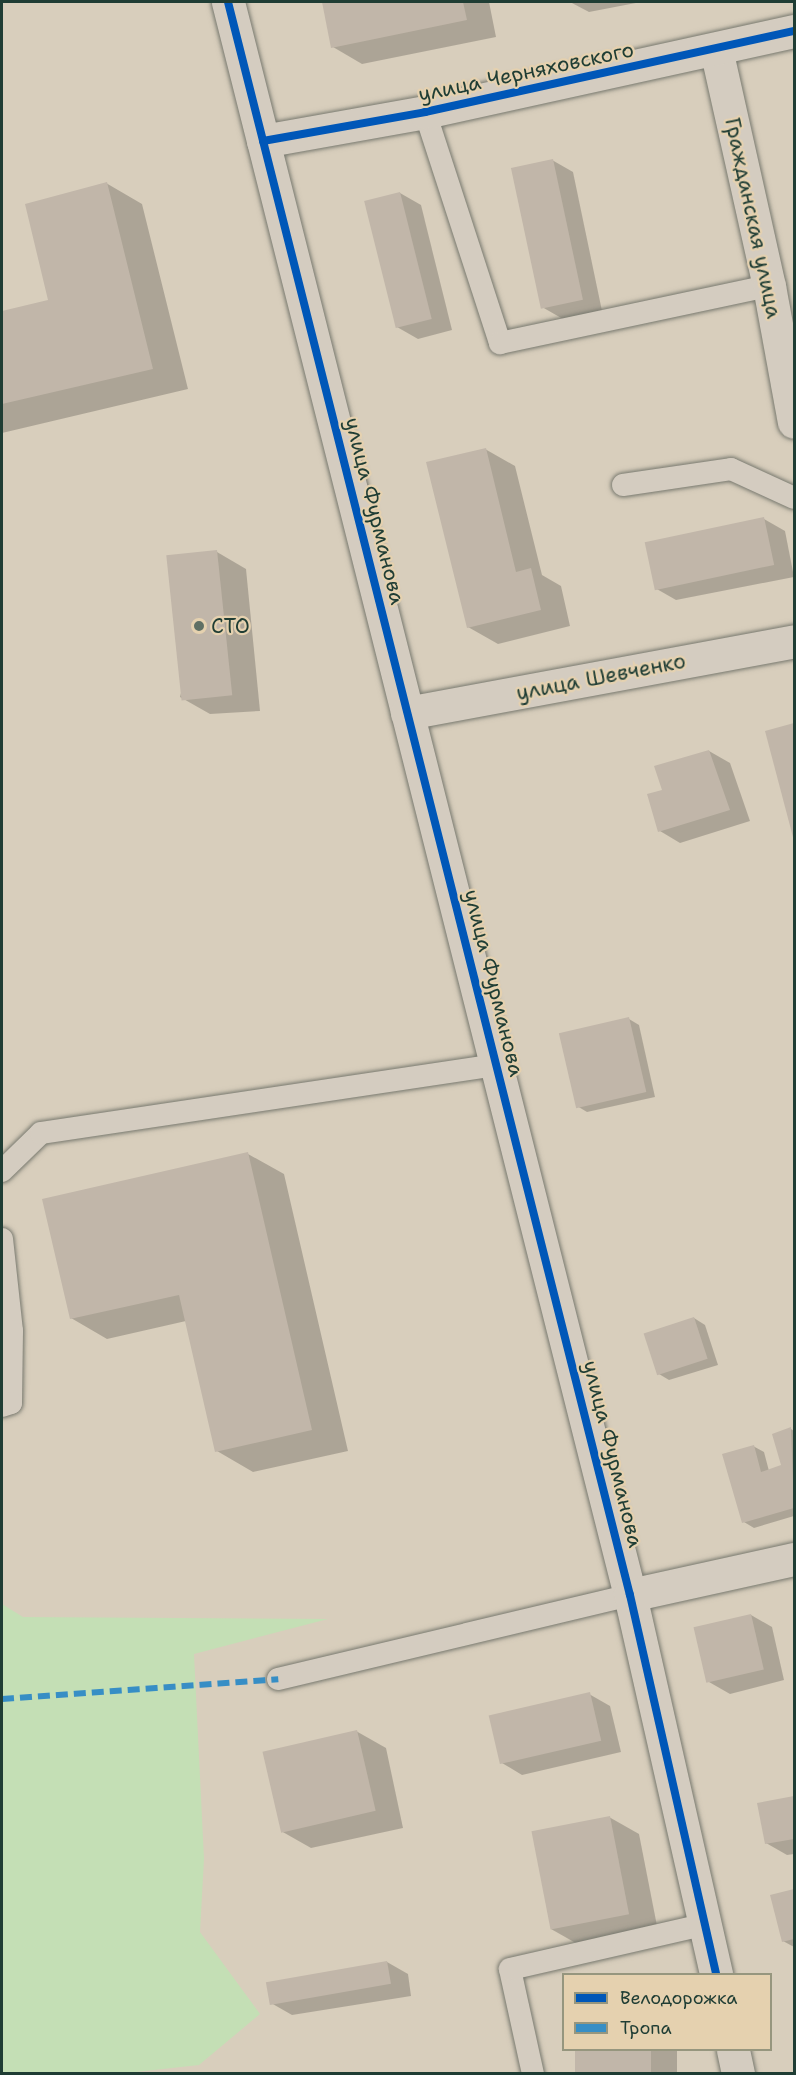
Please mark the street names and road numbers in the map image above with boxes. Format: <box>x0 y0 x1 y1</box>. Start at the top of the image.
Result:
street label: улица Черняховского <box>416 37 636 107</box>
street label: Гражданская улица <box>719 115 787 321</box>
street label: улица Фурманова <box>340 415 410 607</box>
street label: улица Шевченко <box>514 648 688 706</box>
street label: улица Фурманова <box>459 887 529 1079</box>
street label: улица Фурманова <box>578 1358 648 1550</box>

